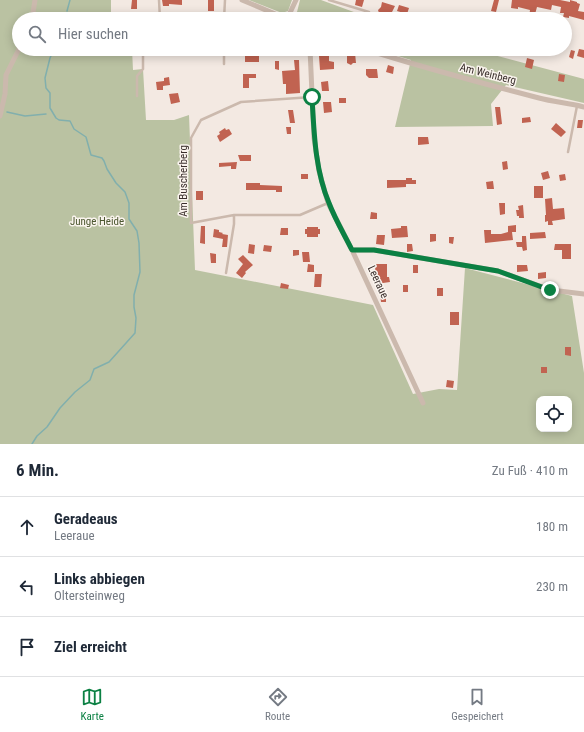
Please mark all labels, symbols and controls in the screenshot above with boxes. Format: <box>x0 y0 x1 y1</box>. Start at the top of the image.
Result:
search box <box>12 12 572 56</box>
icon: search <box>26 23 48 45</box>
text: Hier suchen <box>58 25 128 43</box>
street label: Am Weinberg <box>458 61 518 87</box>
route start <box>303 88 321 106</box>
street label: Am Buscherberg <box>177 145 190 217</box>
park label: Junge Heide <box>70 215 124 228</box>
street label: Leeraue <box>365 264 391 300</box>
route end <box>541 281 559 299</box>
map controls <box>536 396 572 432</box>
button: locate <box>536 396 572 432</box>
text: 6 Min. <box>16 460 59 480</box>
text: Zu Fuß · 410 m <box>492 463 568 478</box>
text: Geradeaus <box>54 510 118 528</box>
icon: ahead <box>16 516 38 538</box>
text: 180 m <box>536 519 568 534</box>
text: Leeraue <box>54 528 95 543</box>
text: Links abbiegen <box>54 570 145 588</box>
icon: left <box>16 576 38 598</box>
text: 230 m <box>536 579 568 594</box>
text: Oltersteinweg <box>54 588 125 603</box>
icon: arrive <box>16 636 38 658</box>
text: Ziel erreicht <box>54 638 127 656</box>
tab: Karte <box>81 686 104 723</box>
tab: Route <box>265 686 290 723</box>
tab: Gespeichert <box>451 686 503 723</box>

